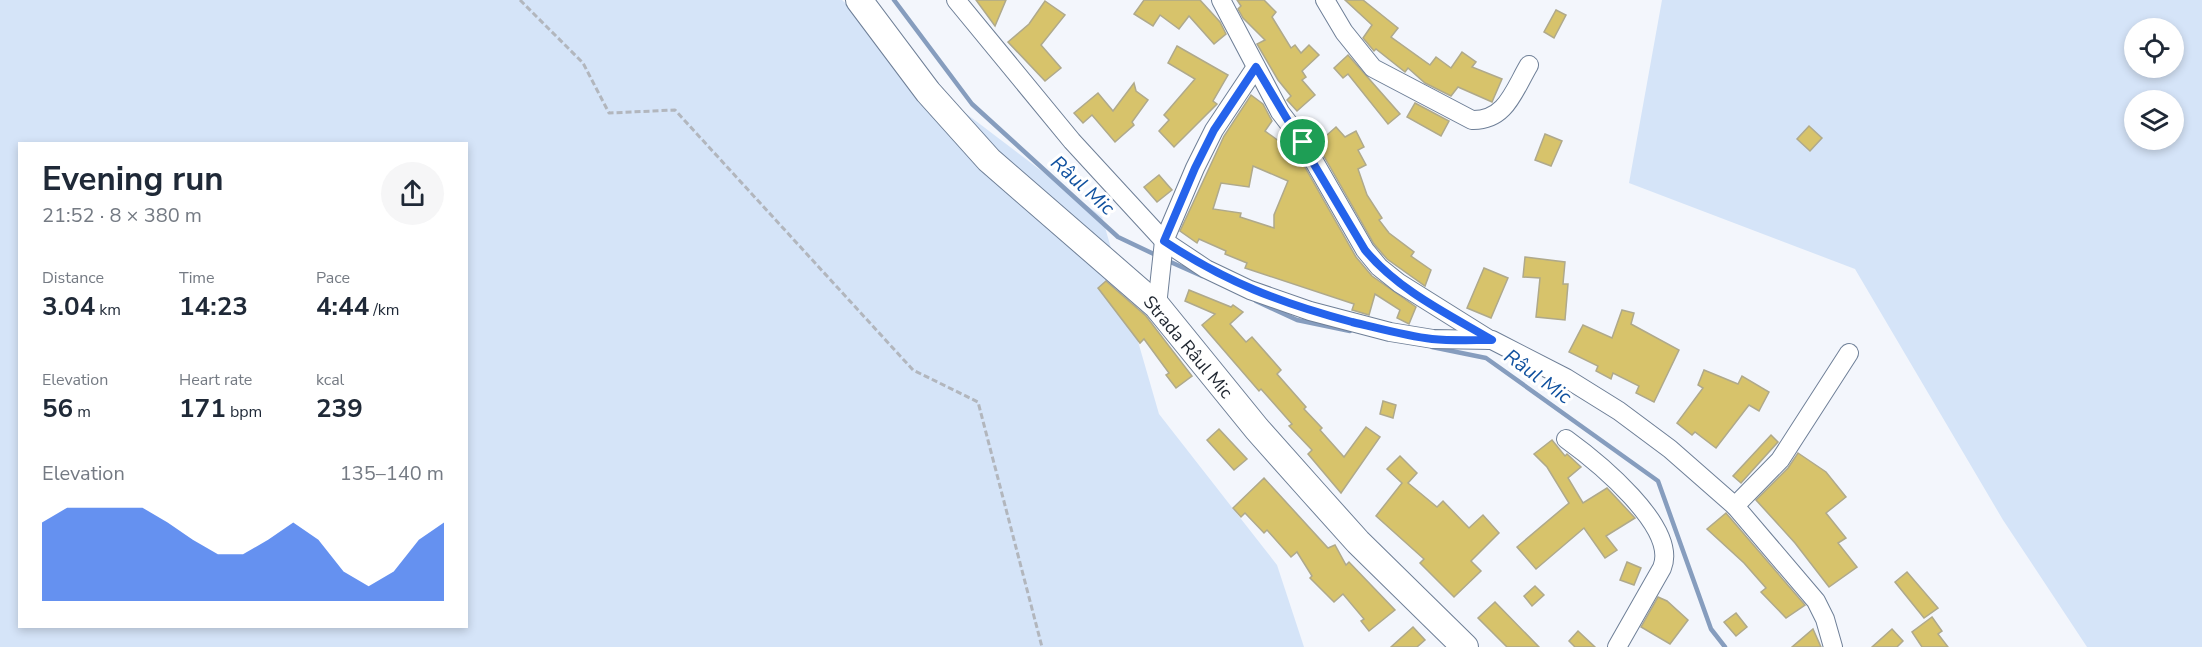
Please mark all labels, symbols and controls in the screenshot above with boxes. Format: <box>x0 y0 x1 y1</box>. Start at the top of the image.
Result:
map controls <box>2124 18 2184 150</box>
button: locate <box>2124 18 2184 78</box>
button: layers <box>2124 90 2184 150</box>
pin <box>1277 116 1328 167</box>
icon: arrive <box>1286 125 1319 158</box>
water label: Râul Mic <box>1045 149 1121 222</box>
text: Evening run <box>42 157 224 202</box>
button: share <box>381 162 444 225</box>
text: 21:52 · 8 × 380 m <box>42 202 202 229</box>
text: Distance <box>42 267 104 289</box>
text: Time <box>179 267 215 289</box>
text: Pace <box>316 267 350 289</box>
text: 3.04 <box>42 289 95 324</box>
text: 14:23 <box>179 289 248 324</box>
text: 4:44 <box>316 289 369 324</box>
street label: Strada Râul Mic <box>1138 290 1238 404</box>
text: km <box>95 299 121 321</box>
text: /km <box>369 299 400 321</box>
water label: Râul Mic <box>1499 343 1577 410</box>
text: Elevation <box>42 369 108 391</box>
text: Heart rate <box>179 369 252 391</box>
text: kcal <box>316 369 344 391</box>
text: 56 <box>42 391 73 426</box>
text: 171 <box>179 391 226 426</box>
text: 239 <box>316 391 363 426</box>
text: m <box>73 401 91 423</box>
text: bpm <box>226 401 262 423</box>
text: Elevation <box>42 460 125 487</box>
text: 135–140 m <box>340 460 444 487</box>

